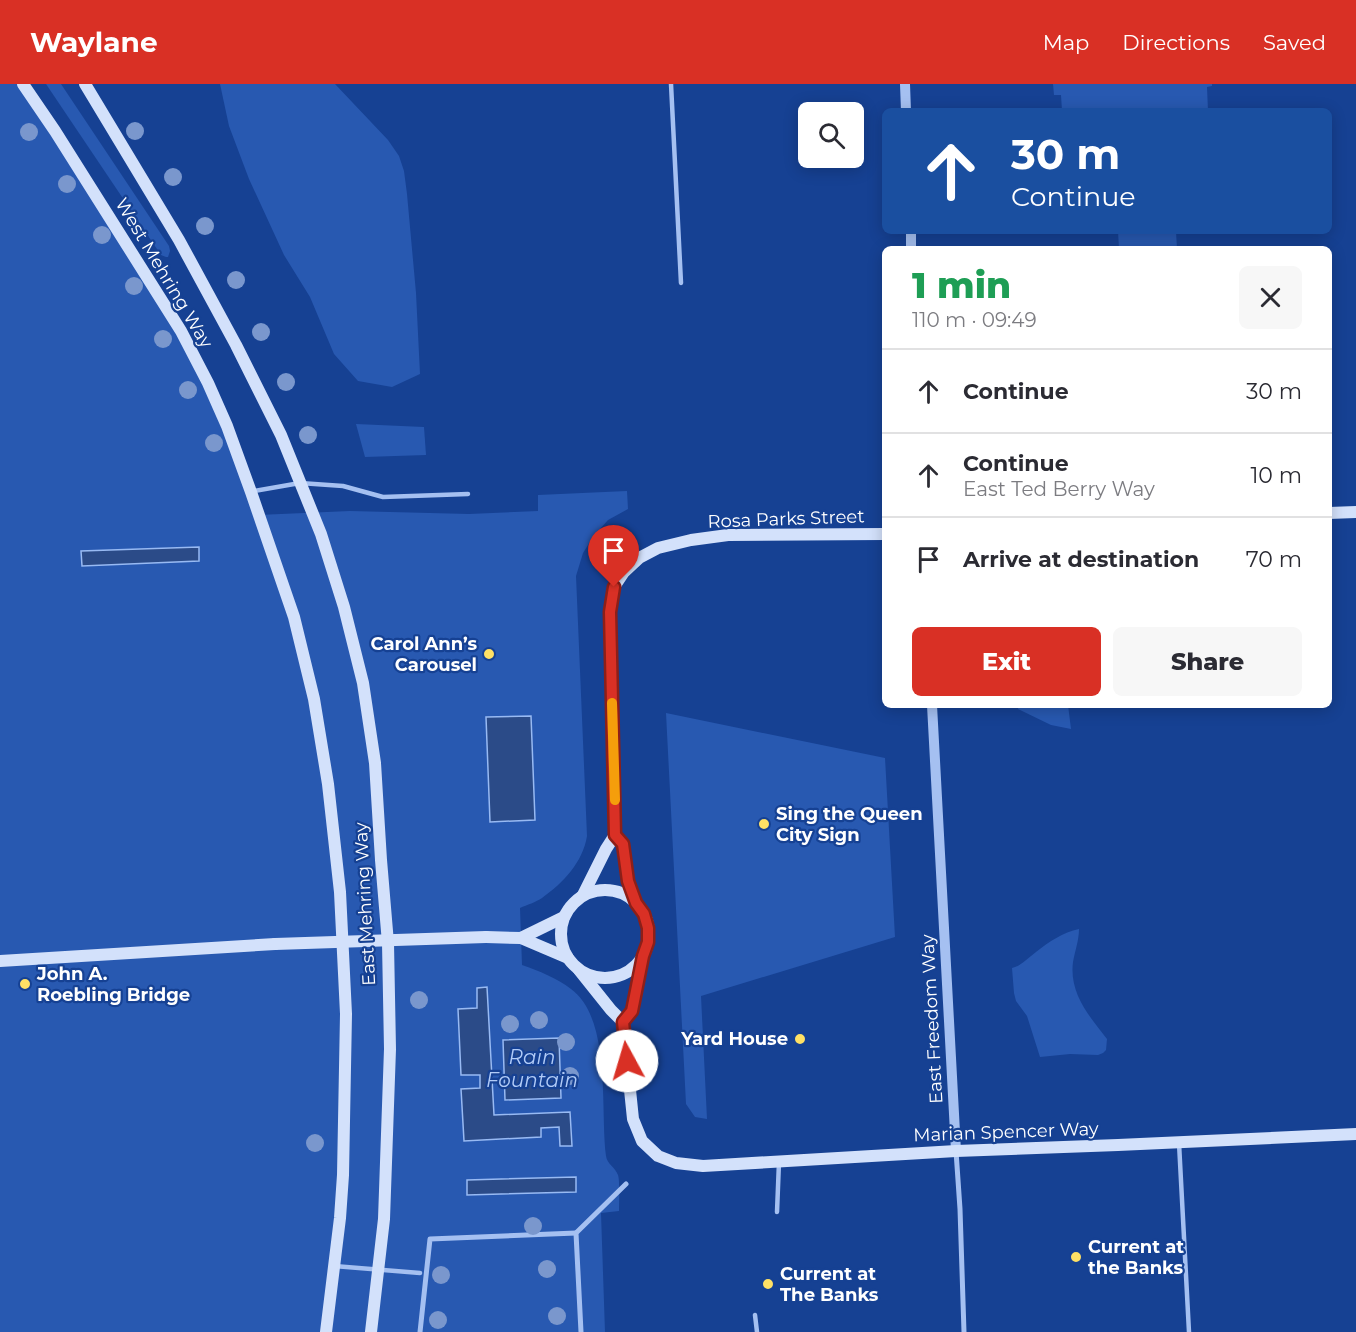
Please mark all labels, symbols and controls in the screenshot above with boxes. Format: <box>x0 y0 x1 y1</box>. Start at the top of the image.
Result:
text: Waylane <box>30 25 158 59</box>
text: Map <box>1043 30 1089 55</box>
text: Directions <box>1122 30 1230 55</box>
text: Saved <box>1263 30 1326 55</box>
map controls <box>798 102 864 168</box>
button: search <box>798 102 864 168</box>
text: 30 m <box>1011 128 1120 180</box>
icon: ahead <box>912 132 990 210</box>
text: Continue <box>1011 180 1136 213</box>
street label: West Mehring Way <box>111 194 218 352</box>
text: 1 min <box>912 263 1011 307</box>
button: close <box>1239 266 1302 329</box>
text: 110 m · 09:49 <box>912 308 1037 332</box>
icon: ahead <box>912 375 945 408</box>
text: Continue <box>963 378 1069 405</box>
text: 30 m <box>1246 378 1302 405</box>
text: Continue <box>963 450 1069 477</box>
icon: ahead <box>912 459 945 492</box>
text: 10 m <box>1250 462 1302 489</box>
text: East Ted Berry Way <box>963 477 1155 501</box>
street label: Rosa Parks Street <box>707 505 865 533</box>
pin <box>588 525 639 587</box>
icon: arrive <box>597 534 630 567</box>
icon: arrive <box>912 543 945 576</box>
text: Arrive at destination <box>963 546 1199 573</box>
text: 70 m <box>1246 546 1302 573</box>
button: Exit <box>912 627 1101 696</box>
button: Share <box>1113 627 1302 696</box>
place label: Carol Ann’s Carousel <box>370 633 477 676</box>
marker: Carol Ann’s Carousel <box>482 647 496 661</box>
place label: Sing the Queen City Sign <box>776 803 923 846</box>
marker: Sing the Queen City Sign <box>757 817 771 831</box>
street label: East Mehring Way <box>350 821 380 986</box>
street label: East Freedom Way <box>917 933 947 1104</box>
place label: John A. Roebling Bridge <box>36 963 190 1006</box>
marker: John A. Roebling Bridge <box>18 977 32 991</box>
place label: Yard House <box>680 1028 788 1050</box>
position arrow <box>595 1029 659 1093</box>
marker: Yard House <box>793 1032 807 1046</box>
water label: Rain Fountain <box>486 1045 578 1092</box>
street label: Marian Spencer Way <box>913 1118 1099 1146</box>
place label: Current at the Banks <box>1088 1236 1184 1279</box>
marker: Current at the Banks <box>1069 1250 1083 1264</box>
place label: Current at The Banks <box>780 1263 879 1306</box>
marker: Current at The Banks <box>761 1277 775 1291</box>

